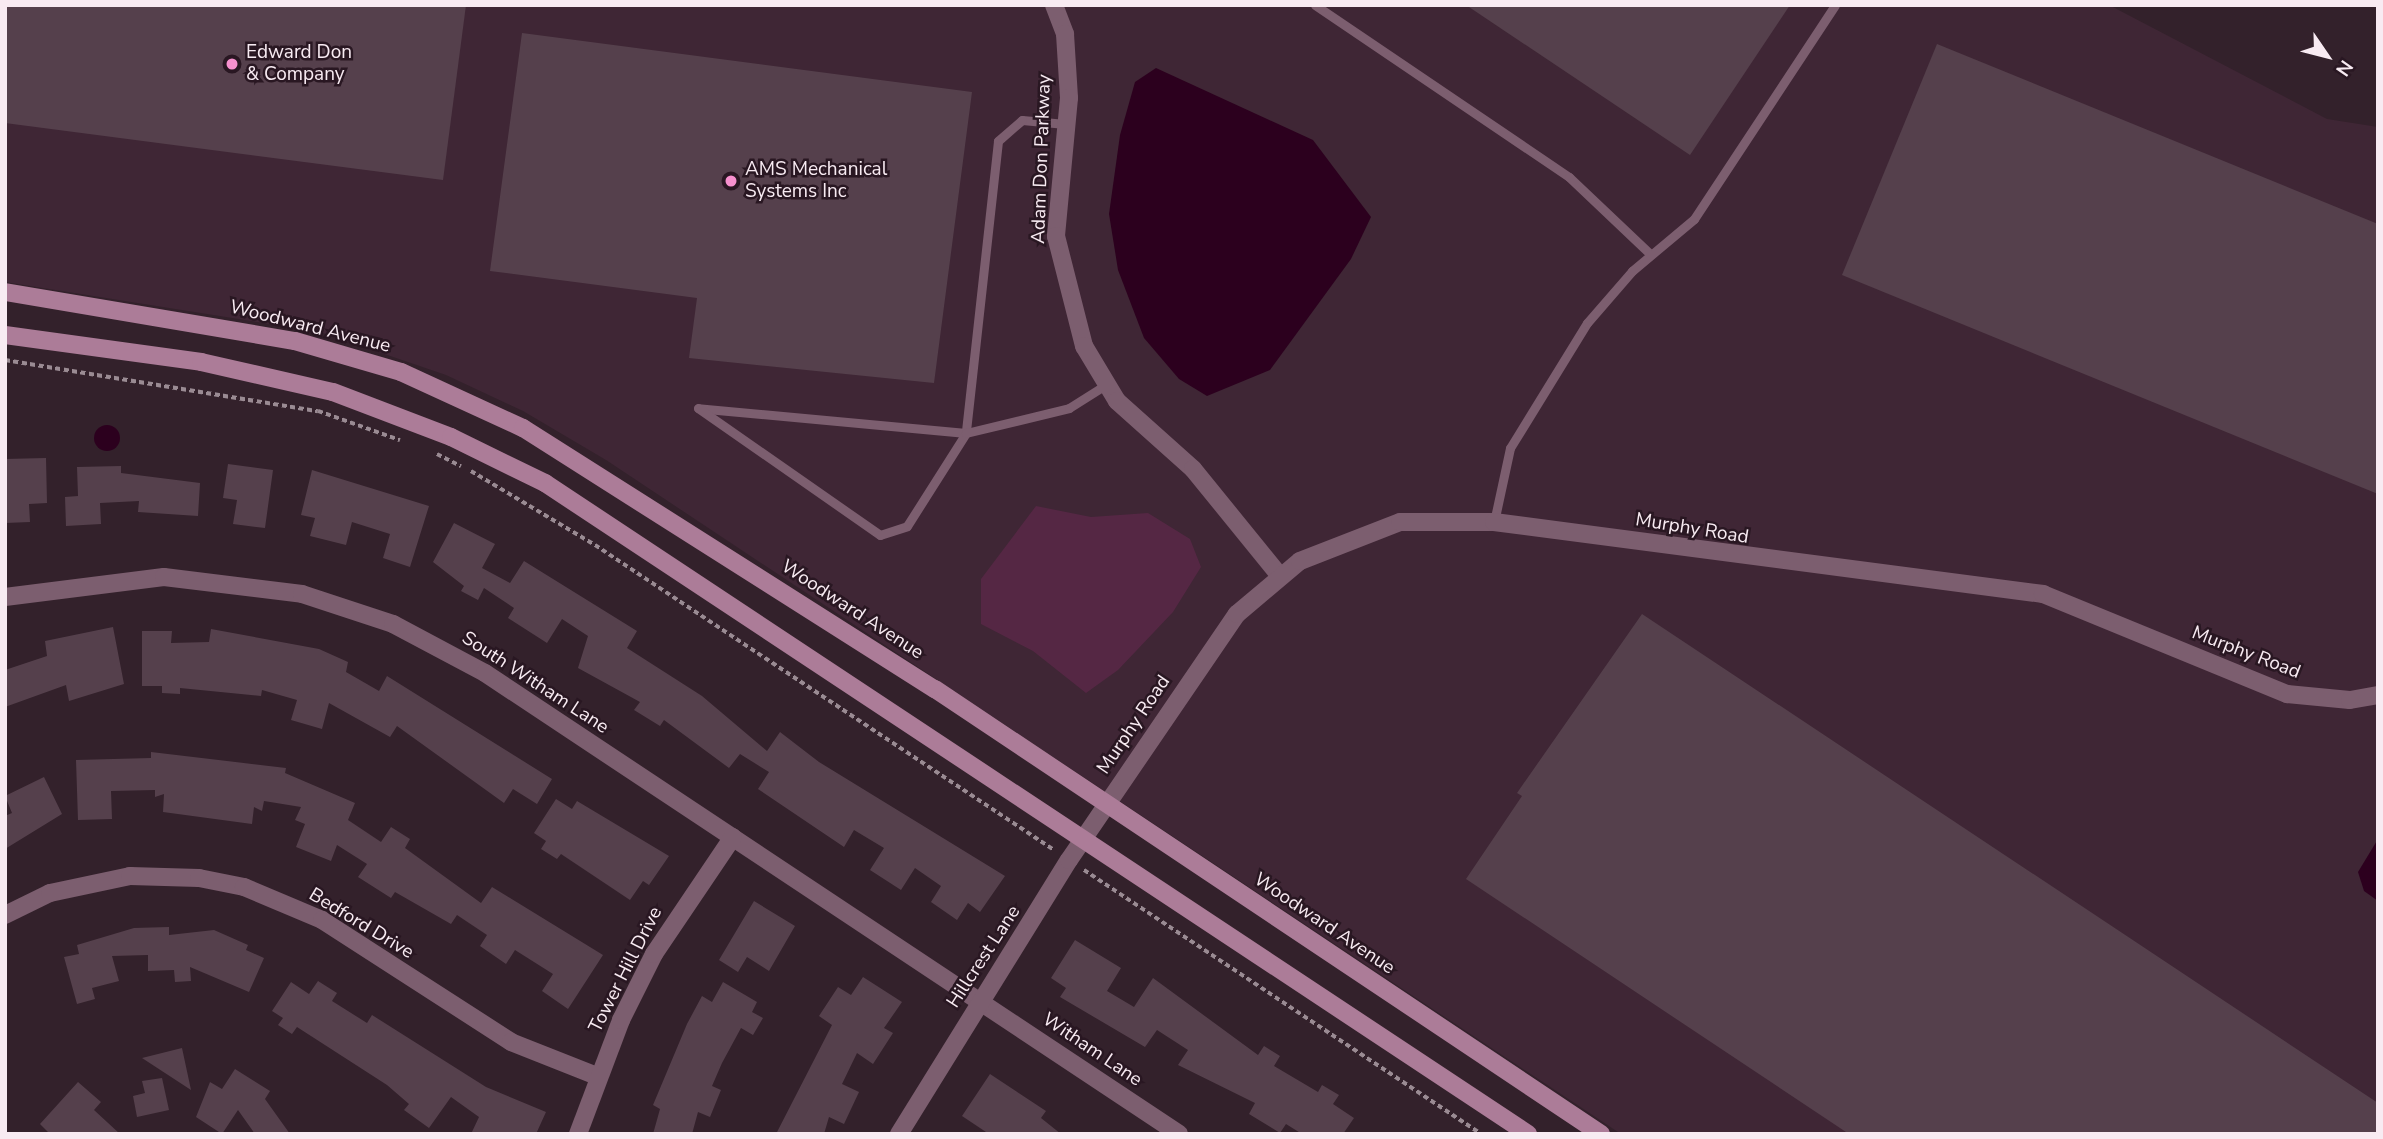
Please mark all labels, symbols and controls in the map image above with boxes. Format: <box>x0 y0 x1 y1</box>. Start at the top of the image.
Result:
north arrow <box>2292 21 2362 91</box>
place label: Edward Don & Company <box>246 42 352 86</box>
text: N <box>2329 55 2359 81</box>
marker: Edward Don & Company <box>224 56 240 72</box>
street label: Adam Don Parkway <box>1028 74 1056 244</box>
place label: AMS Mechanical Systems Inc <box>745 159 887 203</box>
marker: AMS Mechanical Systems Inc <box>723 173 739 189</box>
street label: Woodward Avenue <box>227 296 393 358</box>
street label: Murphy Road <box>1634 509 1750 549</box>
street label: Woodward Avenue <box>777 555 927 665</box>
street label: Murphy Road <box>2189 622 2303 684</box>
street label: South Witham Lane <box>457 627 613 739</box>
street label: Murphy Road <box>1093 671 1175 779</box>
street label: Woodward Avenue <box>1249 868 1399 980</box>
street label: Bedford Drive <box>304 884 418 964</box>
street label: Hillcrest Lane <box>942 902 1026 1012</box>
street label: Tower Hill Drive <box>584 903 668 1037</box>
street label: Witham Lane <box>1038 1008 1146 1092</box>

